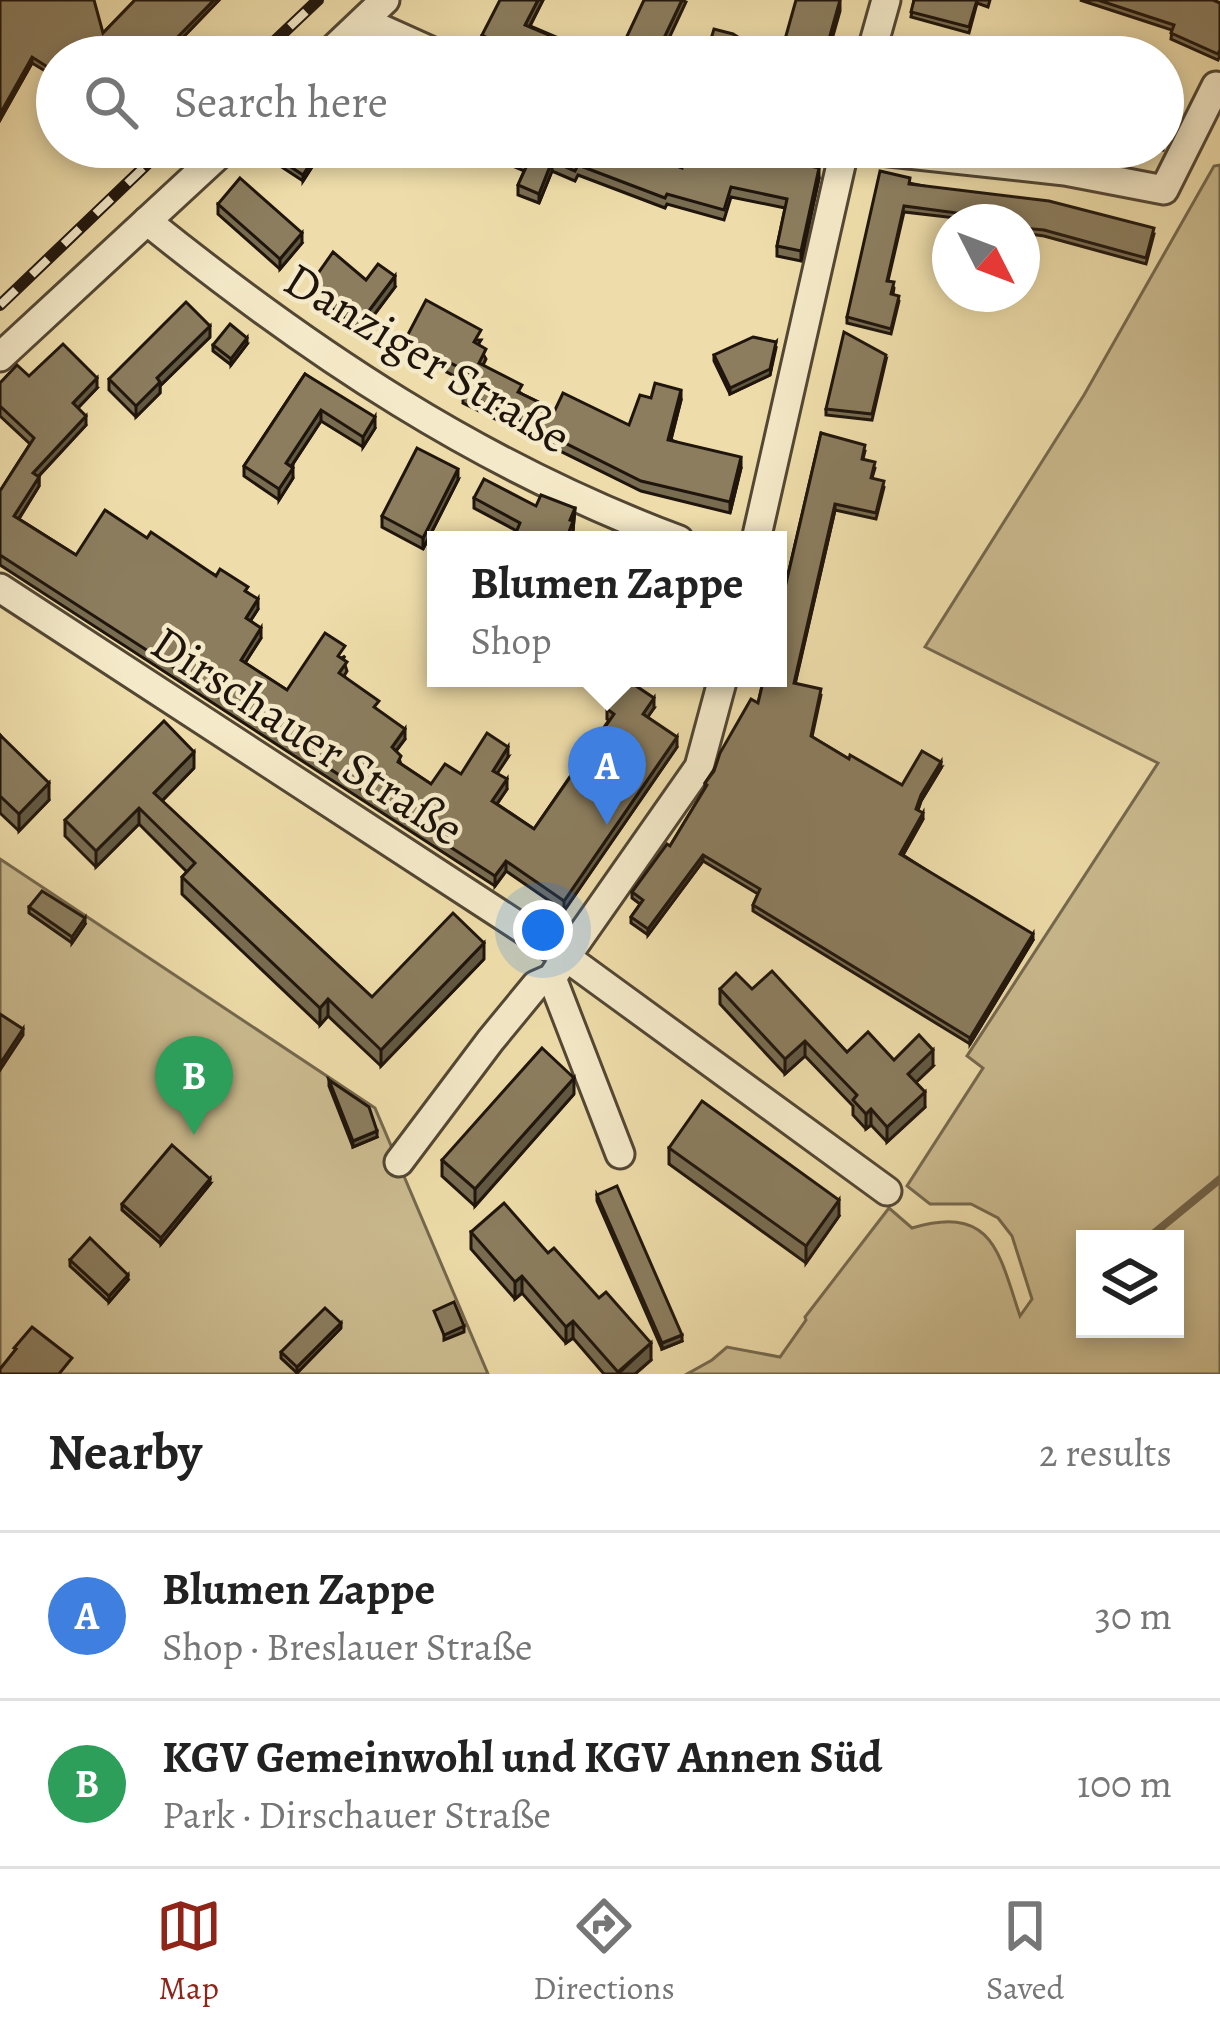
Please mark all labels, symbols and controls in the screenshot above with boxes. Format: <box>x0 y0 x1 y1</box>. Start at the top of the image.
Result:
search box <box>36 36 1184 168</box>
icon: search <box>78 69 144 135</box>
text: Search here <box>174 71 388 133</box>
north arrow <box>932 204 1040 312</box>
street label: Danziger Straße <box>272 246 583 469</box>
popup <box>427 531 787 687</box>
text: Blumen Zappe <box>470 552 744 614</box>
street label: Dirschauer Straße <box>138 610 476 862</box>
text: Shop <box>470 614 552 667</box>
pin: A <box>568 726 646 825</box>
your location <box>513 900 573 960</box>
pin: B <box>155 1036 233 1135</box>
map controls <box>1076 1230 1184 1338</box>
button: layers <box>1076 1230 1184 1338</box>
text: Nearby <box>48 1417 202 1487</box>
text: 2 results <box>1039 1426 1172 1479</box>
text: Blumen Zappe <box>162 1558 435 1620</box>
text: A <box>75 1589 99 1642</box>
text: 30 m <box>1095 1589 1172 1642</box>
text: Shop · Breslauer Straße <box>162 1620 533 1673</box>
text: KGV Gemeinwohl und KGV Annen Süd <box>162 1726 882 1788</box>
text: B <box>75 1757 99 1810</box>
text: 100 m <box>1077 1757 1172 1810</box>
text: Park · Dirschauer Straße <box>162 1788 551 1841</box>
tab: Map <box>156 1893 222 2010</box>
tab: Directions <box>533 1893 675 2010</box>
tab: Saved <box>986 1893 1064 2010</box>

